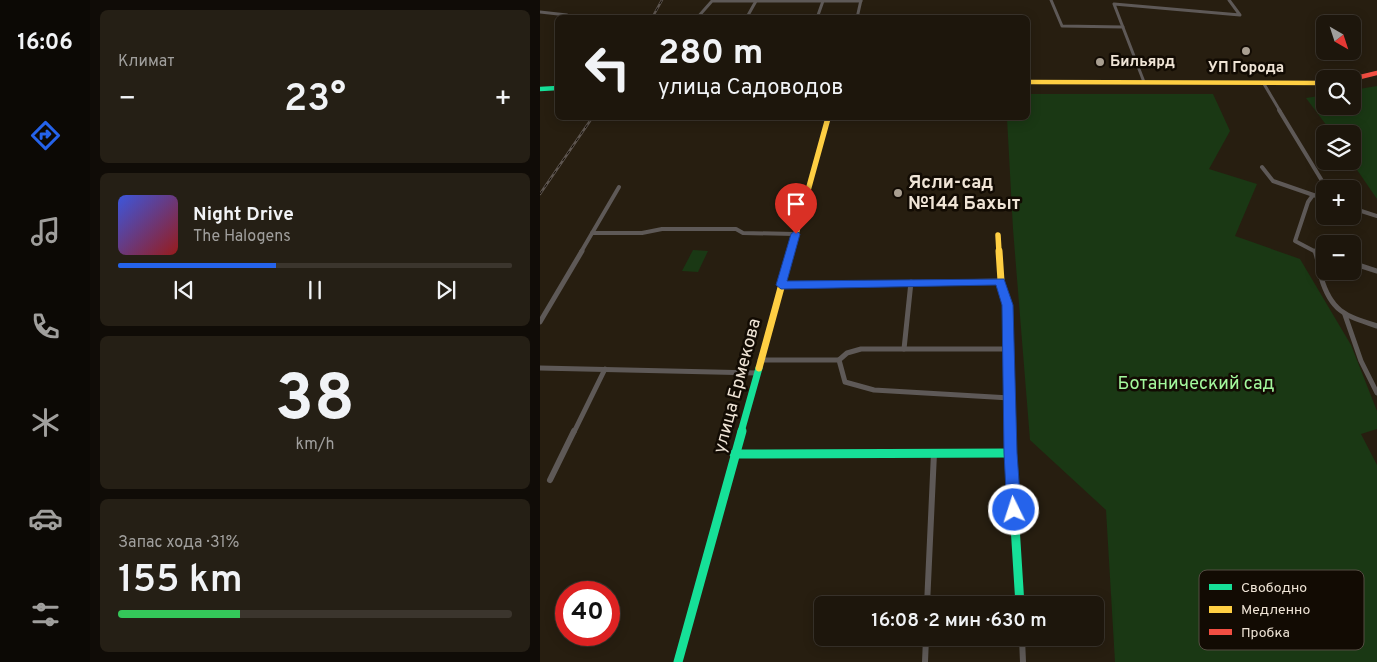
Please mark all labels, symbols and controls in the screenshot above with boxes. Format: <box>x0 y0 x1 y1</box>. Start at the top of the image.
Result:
north arrow <box>1316 15 1361 60</box>
map controls <box>1316 15 1361 280</box>
text: 16:06 <box>17 30 73 57</box>
text: 280 m <box>658 32 763 76</box>
icon: left <box>575 35 640 100</box>
marker: УП Города <box>1240 45 1252 57</box>
text: Климат <box>118 52 175 72</box>
place label: Бильярд <box>1110 53 1175 72</box>
marker: Бильярд <box>1094 56 1106 68</box>
place label: УП Города <box>1208 59 1284 78</box>
button: search <box>1316 70 1361 115</box>
text: улица Садоводов <box>658 75 844 102</box>
text: 23° <box>284 76 346 125</box>
text: − <box>118 82 136 118</box>
text: + <box>494 82 512 118</box>
icon: directions <box>28 118 63 153</box>
button: layers <box>1316 125 1361 170</box>
place label: Ясли-сад №144 Бахыт <box>908 172 1021 216</box>
button: + <box>1316 180 1361 225</box>
pin <box>775 183 817 234</box>
marker: Ясли-сад №144 Бахыт <box>892 187 904 199</box>
icon: arrive <box>782 190 810 218</box>
text: Night Drive <box>193 203 294 227</box>
icon: music <box>28 214 63 249</box>
text: The Halogens <box>193 227 291 247</box>
button: − <box>1316 235 1361 280</box>
icon: previous <box>170 276 198 304</box>
icon: pause <box>301 276 329 304</box>
icon: next <box>432 276 460 304</box>
icon: phone <box>28 309 63 344</box>
street label: улица Ермекова <box>709 316 767 456</box>
text: 38 <box>275 361 355 443</box>
park label: Ботанический сад <box>1117 373 1275 396</box>
icon: climate <box>28 405 63 440</box>
text: km/h <box>296 435 334 455</box>
position arrow <box>987 483 1039 535</box>
icon: car <box>28 501 63 536</box>
text: Запас хода · 31% <box>118 533 240 553</box>
text: 155 km <box>118 557 243 606</box>
legend <box>1199 570 1364 650</box>
text: Свободно <box>1241 580 1307 597</box>
speed limit sign: 40 <box>555 581 620 646</box>
icon: filters <box>28 597 63 632</box>
text: Медленно <box>1241 602 1310 619</box>
text: 16:08 · 2 мин · 630 m <box>871 609 1047 633</box>
text: Пробка <box>1241 625 1290 642</box>

